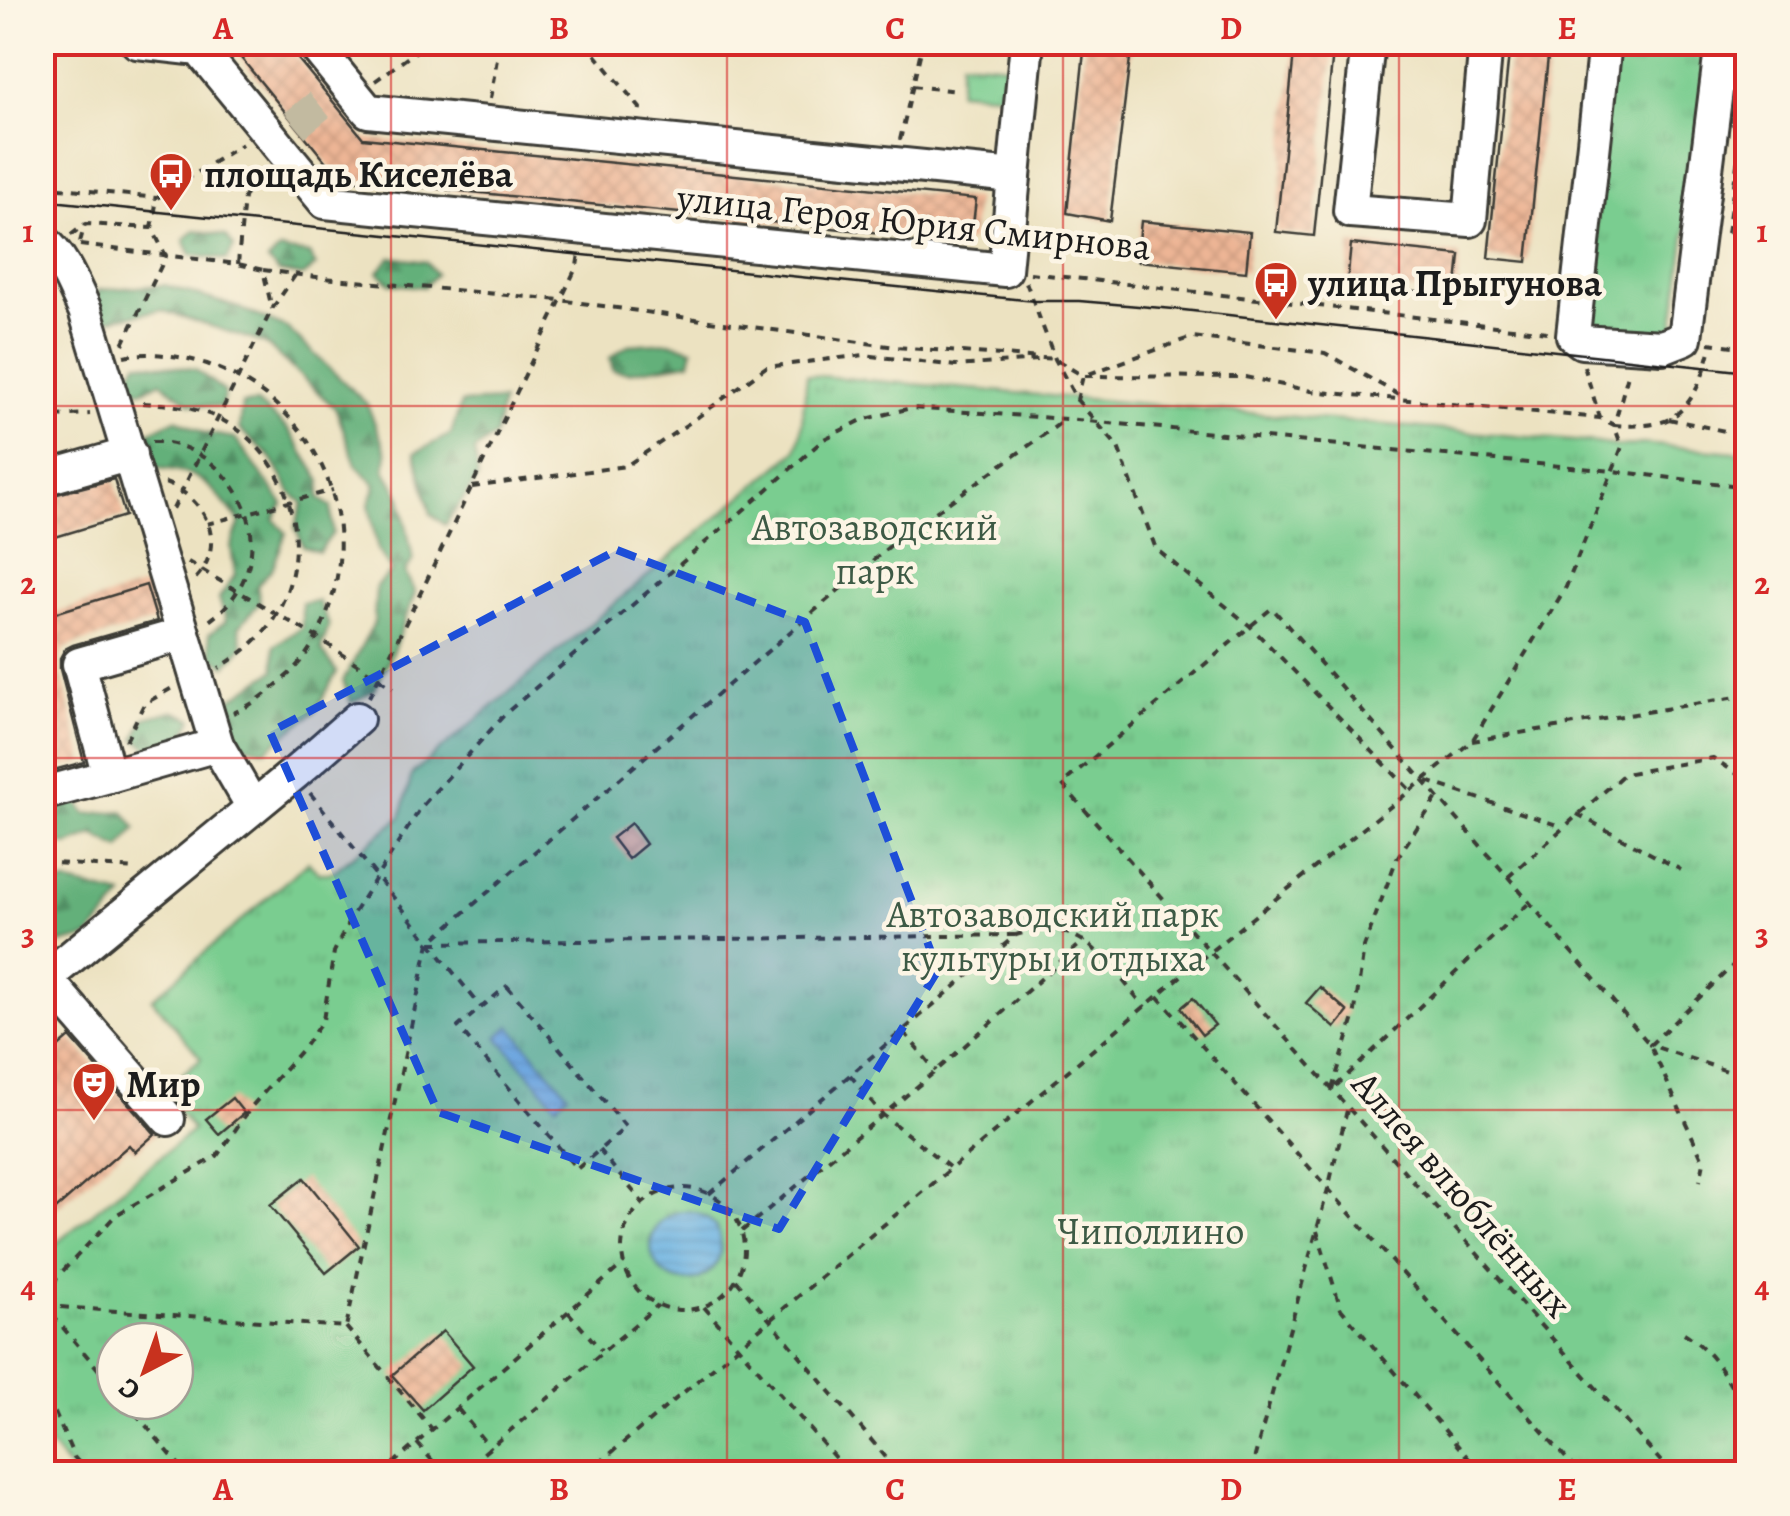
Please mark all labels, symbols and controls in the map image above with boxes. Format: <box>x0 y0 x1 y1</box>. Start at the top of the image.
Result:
text: A <box>212 6 234 50</box>
text: B <box>549 6 569 50</box>
text: C <box>885 6 905 50</box>
text: D <box>1220 6 1242 50</box>
text: E <box>1557 6 1577 50</box>
place label: площадь Киселёва <box>204 148 514 200</box>
bus stop icon: площадь Киселёва <box>148 151 194 212</box>
street label: улица Героя Юрия Смирнова <box>674 171 1154 273</box>
text: 1 <box>22 209 34 253</box>
text: 1 <box>1756 209 1768 253</box>
place label: улица Прыгунова <box>1307 257 1603 309</box>
bus stop icon: улица Прыгунова <box>1253 260 1299 321</box>
park label: Автозаводский парк <box>751 501 998 597</box>
text: 2 <box>20 561 36 605</box>
text: 2 <box>1754 561 1770 605</box>
park label: Автозаводский парк культуры и отдыха <box>886 888 1219 984</box>
text: 3 <box>21 912 35 956</box>
text: 3 <box>1755 912 1769 956</box>
place label: Мир <box>126 1058 201 1110</box>
street label: Аллея влюблённых <box>1340 1059 1584 1329</box>
theatre icon: Мир <box>71 1061 117 1122</box>
park label: Чиполлино <box>1058 1205 1244 1257</box>
text: 4 <box>20 1264 36 1308</box>
text: 4 <box>1754 1264 1770 1308</box>
north arrow <box>95 1321 195 1421</box>
text: С <box>110 1369 148 1409</box>
text: A <box>212 1467 234 1511</box>
text: B <box>549 1467 569 1511</box>
text: C <box>885 1467 905 1511</box>
text: D <box>1220 1467 1242 1511</box>
text: E <box>1557 1467 1577 1511</box>

